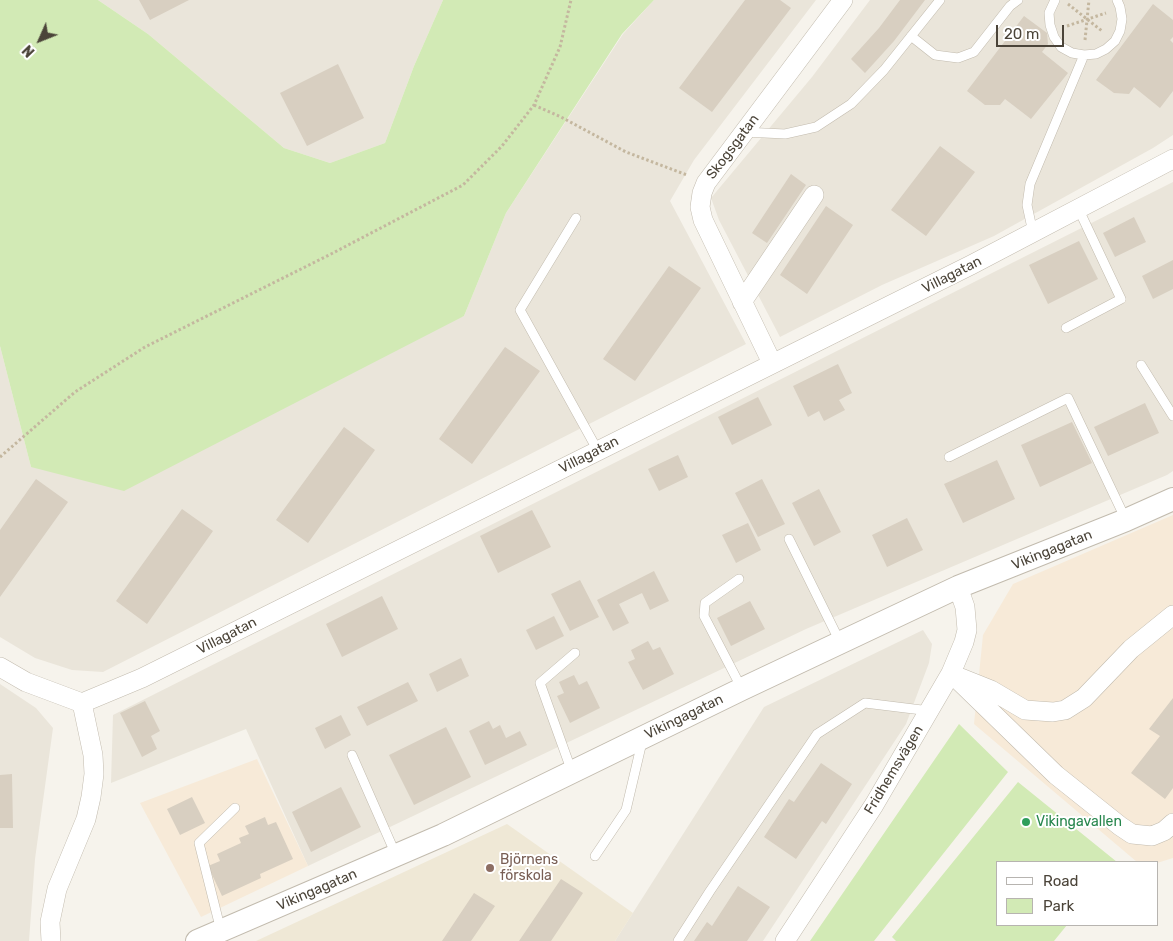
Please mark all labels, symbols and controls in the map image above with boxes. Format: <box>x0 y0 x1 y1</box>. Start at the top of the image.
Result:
north arrow <box>15 15 65 65</box>
scale bar <box>998 15 1066 47</box>
text: 20 m <box>1004 25 1039 43</box>
text: N <box>19 41 38 60</box>
street label: Skogsgatan <box>703 111 763 183</box>
street label: Villagatan <box>919 253 985 297</box>
street label: Villagatan <box>556 433 622 477</box>
street label: Vikingagatan <box>1009 526 1095 574</box>
street label: Villagatan <box>194 614 260 658</box>
street label: Vikingagatan <box>642 691 726 743</box>
street label: Fridhemsvägen <box>861 723 927 817</box>
place label: Vikingavallen <box>1036 814 1122 830</box>
marker: Vikingavallen <box>1020 816 1032 828</box>
place label: Björnens förskola <box>500 852 558 884</box>
legend <box>996 861 1158 926</box>
marker: Björnens förskola <box>484 862 496 874</box>
street label: Vikingagatan <box>274 866 360 914</box>
text: Road <box>1043 872 1079 890</box>
text: Park <box>1043 897 1074 915</box>

